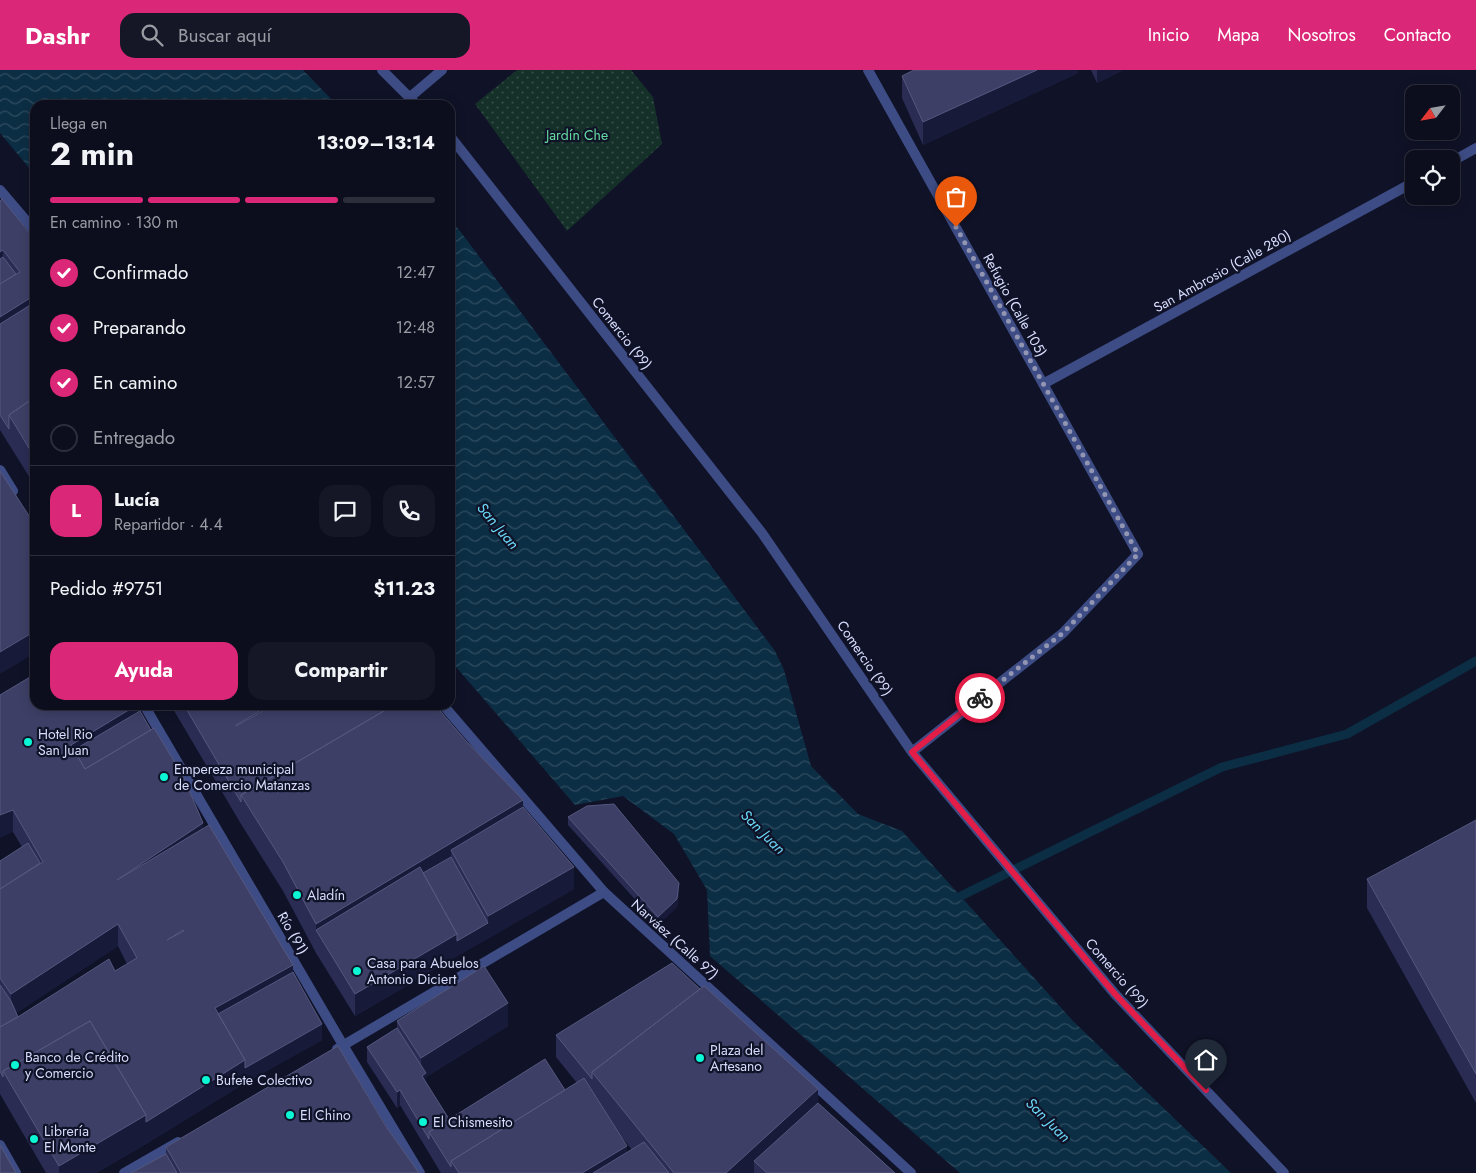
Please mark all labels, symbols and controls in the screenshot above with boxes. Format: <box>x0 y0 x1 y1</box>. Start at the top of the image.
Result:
search box <box>120 13 470 58</box>
text: Dashr <box>25 18 90 53</box>
icon: search <box>138 21 166 49</box>
text: Buscar aquí <box>178 22 272 49</box>
text: Inicio <box>1148 22 1189 48</box>
text: Mapa <box>1217 22 1259 48</box>
text: Nosotros <box>1287 22 1356 48</box>
text: Contacto <box>1384 22 1451 48</box>
north arrow <box>1405 85 1460 140</box>
map controls <box>1405 85 1460 205</box>
text: Llega en <box>50 112 107 135</box>
park label: Jardín Che <box>544 125 608 145</box>
text: 13:09–13:14 <box>317 129 435 156</box>
text: 2 min <box>50 131 134 177</box>
button: locate <box>1405 150 1460 205</box>
pin <box>935 176 977 227</box>
icon: bag <box>942 183 970 211</box>
text: En camino · 130 m <box>50 211 178 234</box>
street label: San Ambrosio (Calle 280) <box>1150 225 1294 317</box>
street label: Refugio (Calle 105) <box>978 250 1052 360</box>
icon: check <box>50 259 78 287</box>
text: Confirmado <box>93 259 188 286</box>
text: 12:47 <box>396 261 435 284</box>
street label: Comercio (99) <box>587 293 657 373</box>
icon: check <box>50 314 78 342</box>
text: Preparando <box>93 314 186 341</box>
text: 12:48 <box>396 316 435 339</box>
icon: check <box>50 369 78 397</box>
text: En camino <box>93 369 177 396</box>
text: 12:57 <box>396 371 435 394</box>
text: Entregado <box>93 424 175 451</box>
button: chat <box>319 485 371 537</box>
button: phone <box>383 485 435 537</box>
text: Lucía <box>114 486 159 513</box>
text: L <box>71 497 81 524</box>
water label: San Juan <box>472 498 524 554</box>
text: Repartidor · 4.4 <box>114 513 223 536</box>
text: Pedido #9751 <box>50 575 163 602</box>
text: $11.23 <box>373 575 435 602</box>
street label: Comercio (99) <box>832 616 898 700</box>
button: Ayuda <box>50 642 238 700</box>
button: Compartir <box>248 642 435 700</box>
courier <box>955 673 1005 723</box>
icon: bike <box>966 684 994 712</box>
place label: Hotel Rio San Juan <box>38 724 93 760</box>
marker: Hotel Rio San Juan <box>22 736 34 748</box>
place label: Empereza municipal de Comercio Matanzas <box>174 759 310 795</box>
marker: Empereza municipal de Comercio Matanzas <box>158 771 170 783</box>
water label: San Juan <box>736 805 790 859</box>
place label: Aladín <box>307 885 345 905</box>
marker: Aladín <box>291 889 303 901</box>
street label: Narváez (Calle 97) <box>627 894 723 984</box>
street label: Río (91) <box>273 908 313 958</box>
street label: Comercio (99) <box>1081 934 1153 1012</box>
place label: Casa para Abuelos Antonio Diciert <box>367 953 479 989</box>
marker: Casa para Abuelos Antonio Diciert <box>351 965 363 977</box>
pin <box>1185 1039 1227 1090</box>
place label: Plaza del Artesano <box>710 1040 763 1076</box>
icon: home <box>1192 1046 1220 1074</box>
place label: Banco de Crédito y Comercio <box>25 1047 129 1083</box>
marker: Plaza del Artesano <box>694 1052 706 1064</box>
marker: Banco de Crédito y Comercio <box>9 1059 21 1071</box>
place label: Bufete Colectivo <box>216 1070 312 1090</box>
marker: Bufete Colectivo <box>200 1074 212 1086</box>
water label: San Juan <box>1021 1093 1075 1147</box>
place label: El Chino <box>300 1105 351 1125</box>
marker: El Chino <box>284 1109 296 1121</box>
place label: El Chismesito <box>433 1112 513 1132</box>
marker: El Chismesito <box>417 1116 429 1128</box>
place label: Librería El Monte <box>44 1121 96 1157</box>
marker: Librería El Monte <box>28 1133 40 1145</box>

